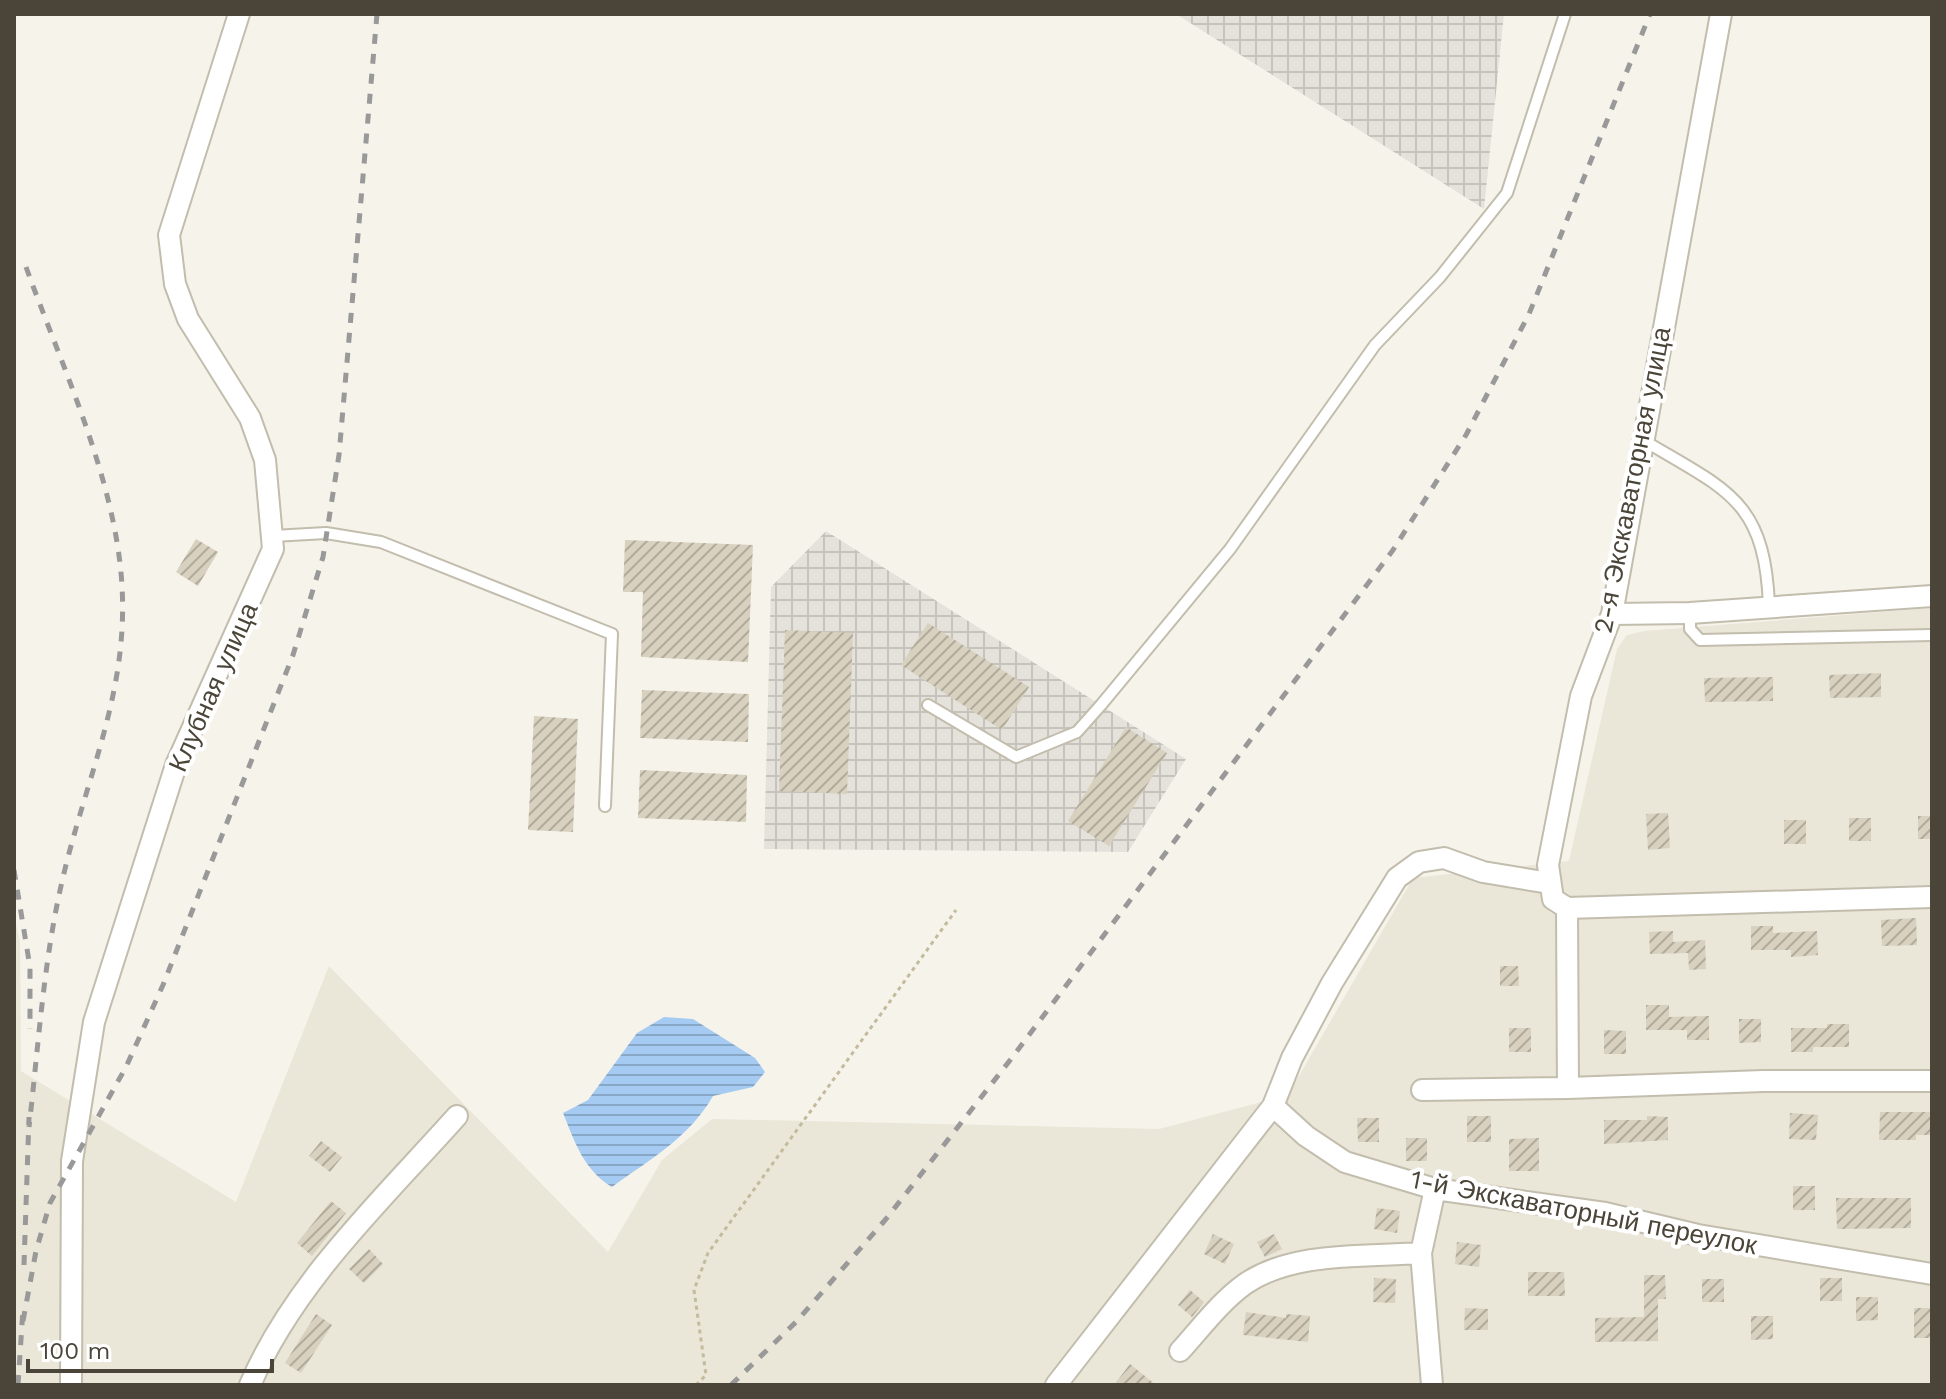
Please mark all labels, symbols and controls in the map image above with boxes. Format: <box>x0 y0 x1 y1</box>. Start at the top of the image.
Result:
street label: 2-я Экскаваторная улица <box>1588 324 1677 636</box>
street label: Клубная улица <box>162 597 264 776</box>
street label: 1-й Экскаваторный переулок <box>1408 1164 1760 1260</box>
scale bar <box>28 1323 272 1373</box>
text: 100 m <box>40 1337 110 1365</box>

